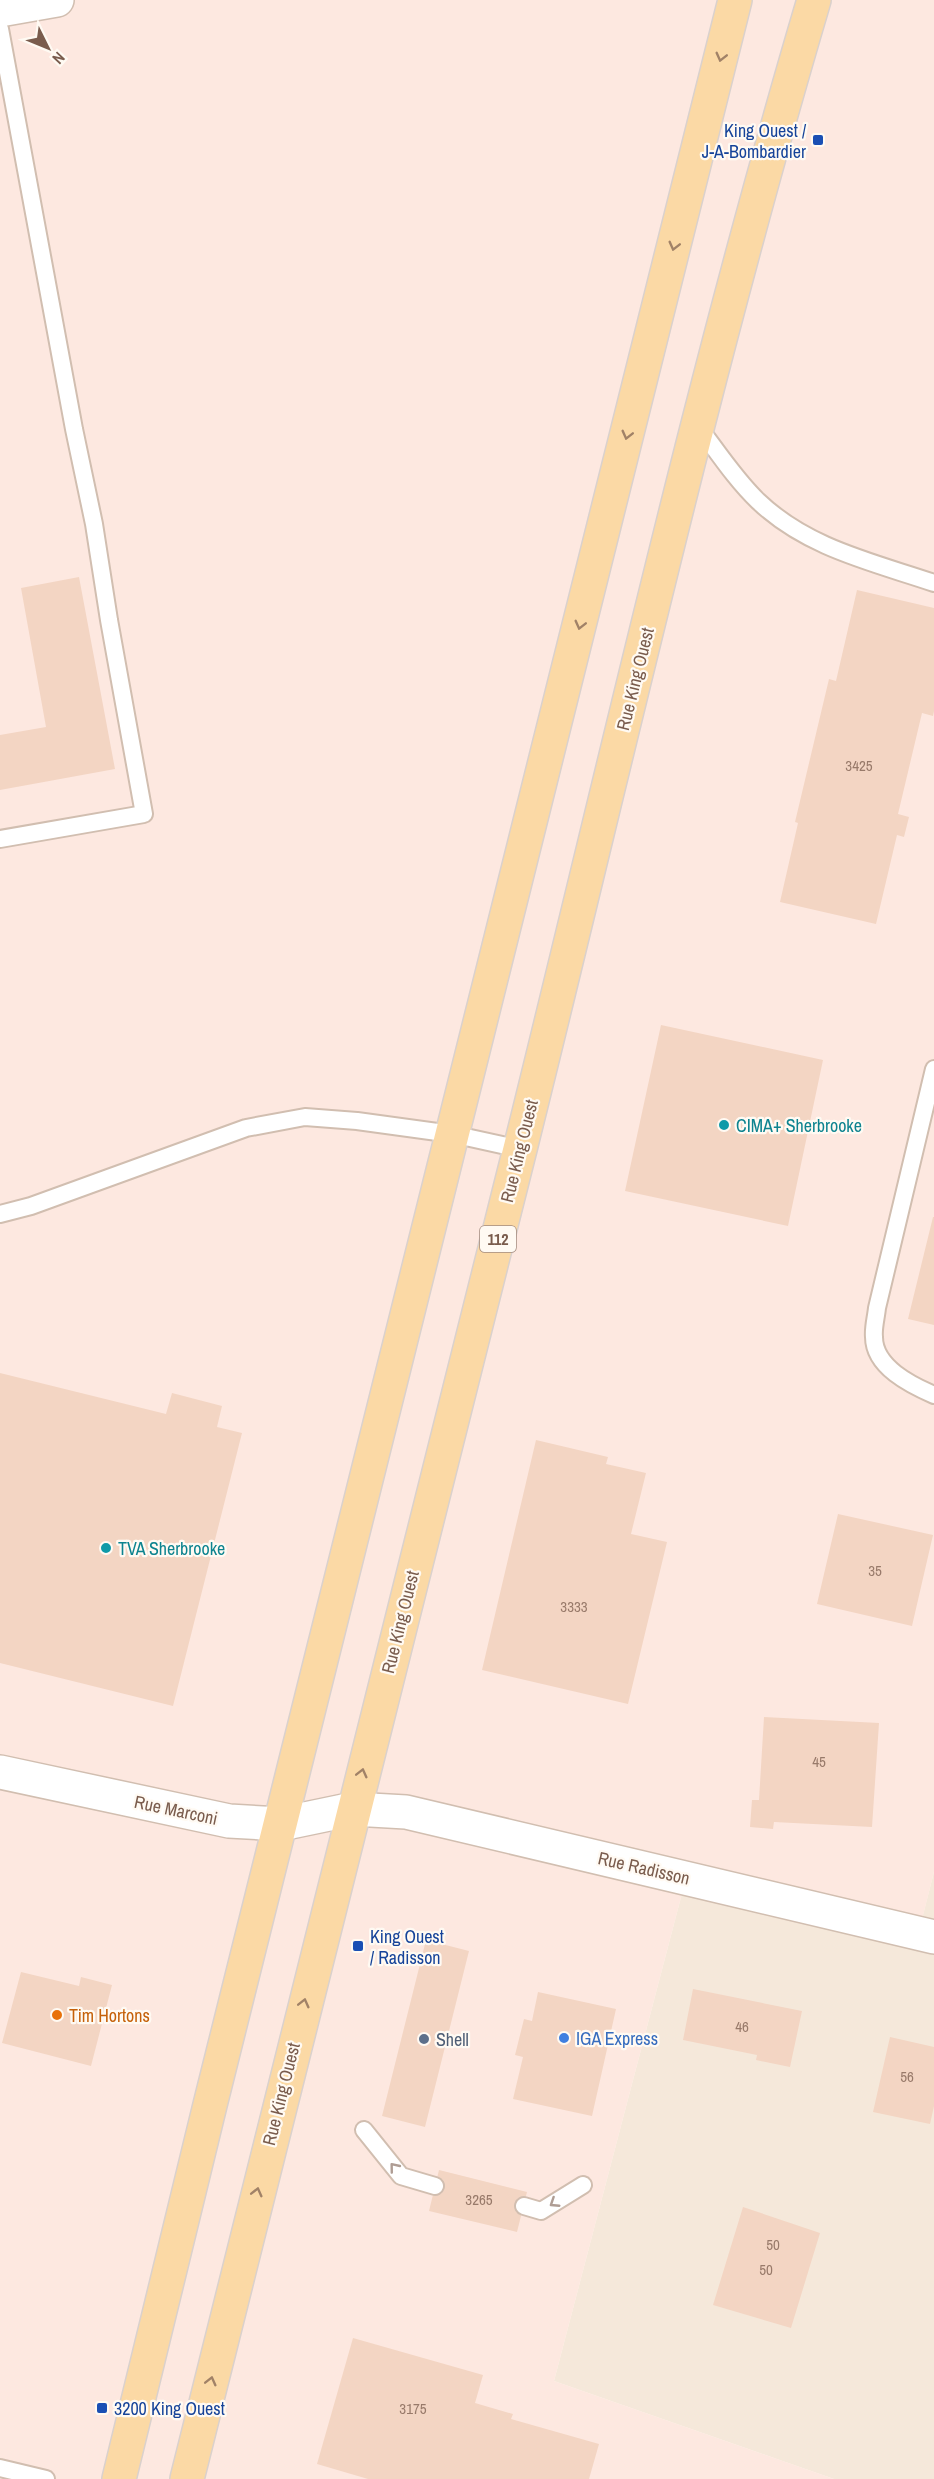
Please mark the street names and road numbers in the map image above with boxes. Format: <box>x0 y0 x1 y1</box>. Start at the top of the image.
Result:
street label: Rue King Ouest <box>610 625 660 733</box>
street label: Rue King Ouest <box>494 1097 544 1205</box>
road number: 112 <box>480 1226 516 1252</box>
street label: Rue King Ouest <box>375 1568 425 1676</box>
street label: Rue Marconi <box>132 1789 220 1831</box>
street label: Rue Radisson <box>596 1845 692 1891</box>
street label: Rue King Ouest <box>256 2040 306 2148</box>

